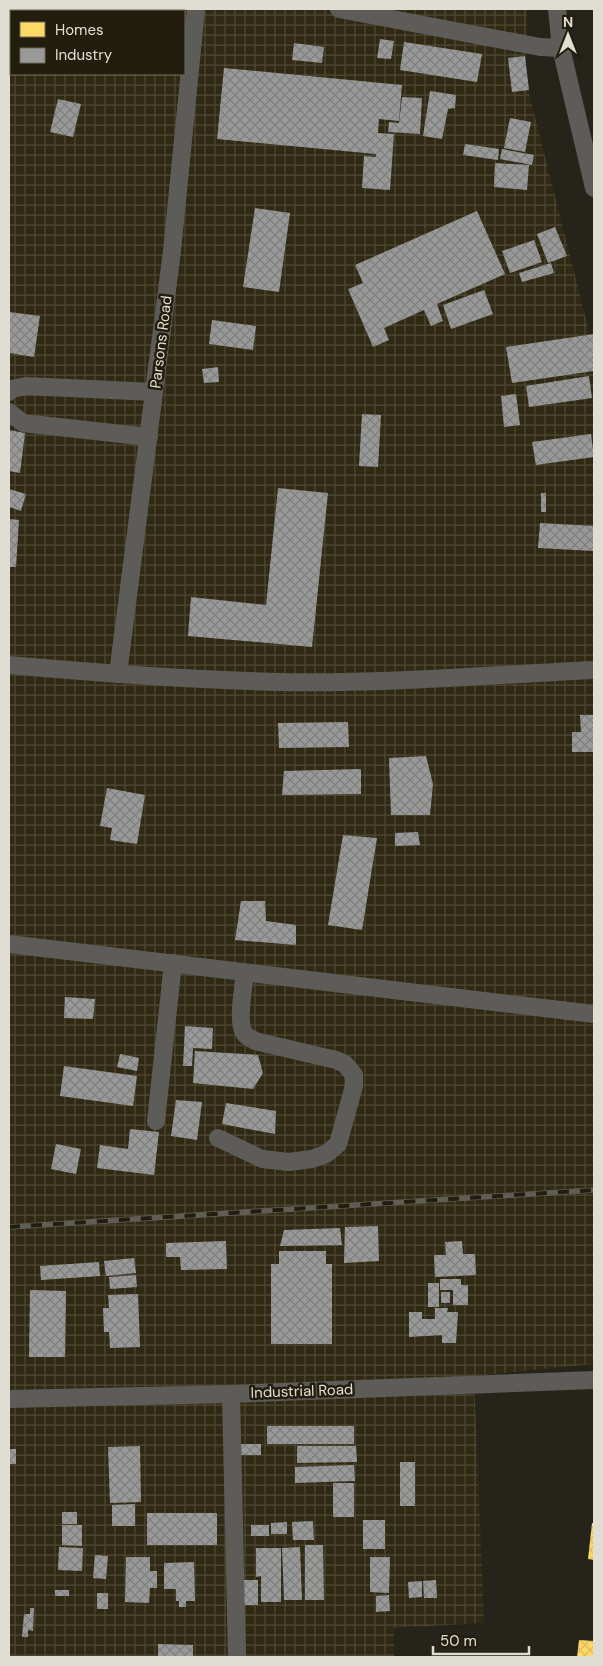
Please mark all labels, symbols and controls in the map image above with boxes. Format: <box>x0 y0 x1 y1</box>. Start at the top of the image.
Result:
legend <box>10 10 185 75</box>
north arrow <box>543 10 593 60</box>
text: N <box>563 13 573 31</box>
text: Homes <box>55 20 104 40</box>
text: Industry <box>55 45 113 65</box>
street label: Parsons Road <box>145 294 177 390</box>
street label: Industrial Road <box>250 1379 354 1403</box>
scale bar <box>433 1624 529 1656</box>
text: 50 m <box>440 1631 477 1651</box>

